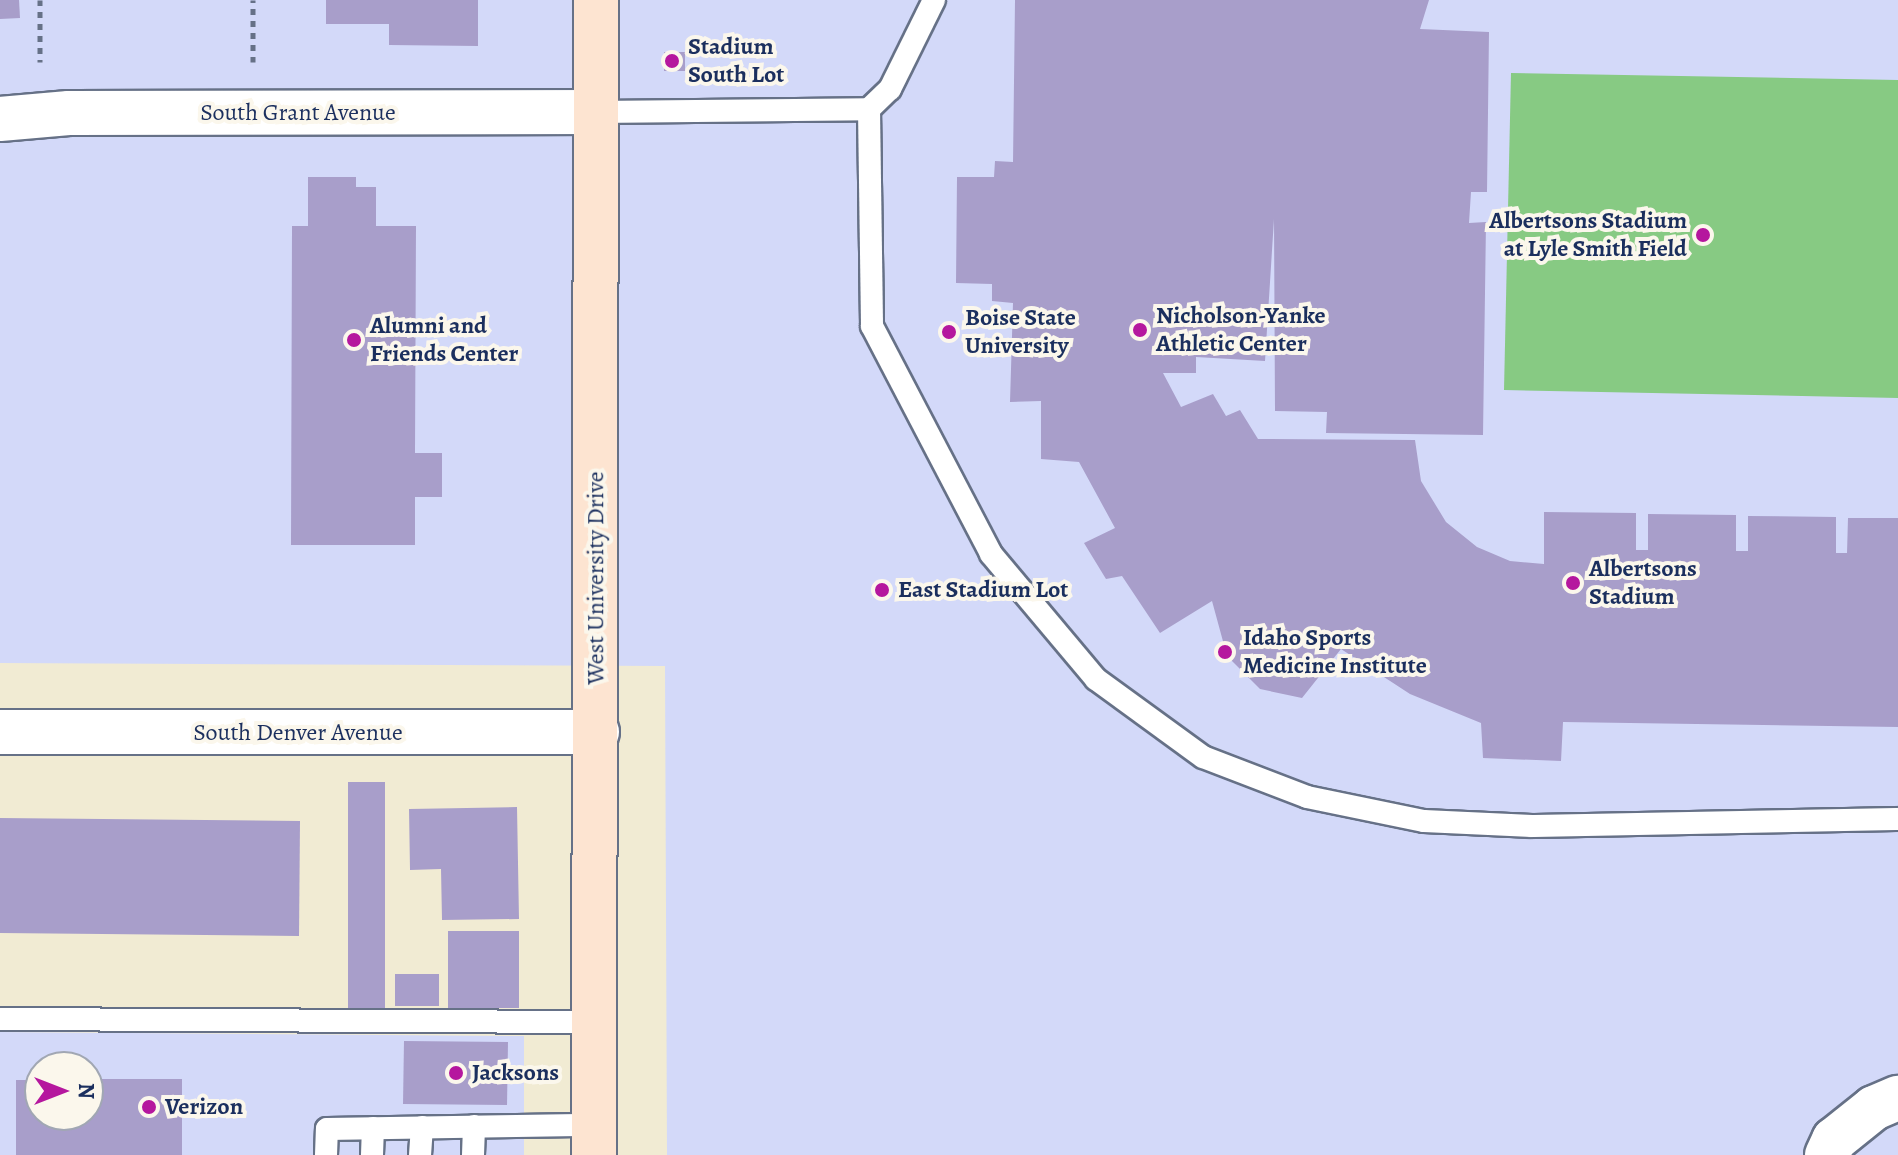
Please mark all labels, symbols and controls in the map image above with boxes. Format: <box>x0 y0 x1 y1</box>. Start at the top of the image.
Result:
place label: Stadium South Lot <box>688 33 784 89</box>
marker: Stadium South Lot <box>663 52 681 70</box>
street label: South Grant Avenue <box>200 99 396 127</box>
place label: Albertsons Stadium at Lyle Smith Field <box>1489 207 1687 263</box>
marker: Albertsons Stadium at Lyle Smith Field <box>1694 226 1712 244</box>
place label: Nicholson-Yanke Athletic Center <box>1156 302 1326 358</box>
place label: Boise State University <box>965 304 1076 360</box>
place label: Alumni and Friends Center <box>370 312 518 368</box>
marker: Nicholson-Yanke Athletic Center <box>1131 321 1149 339</box>
marker: Boise State University <box>940 323 958 341</box>
marker: Alumni and Friends Center <box>345 331 363 349</box>
street label: West University Drive <box>582 471 610 685</box>
place label: Albertsons Stadium <box>1589 555 1697 611</box>
marker: Albertsons Stadium <box>1564 574 1582 592</box>
place label: East Stadium Lot <box>898 576 1068 604</box>
marker: East Stadium Lot <box>873 581 891 599</box>
place label: Idaho Sports Medicine Institute <box>1243 624 1427 680</box>
marker: Idaho Sports Medicine Institute <box>1214 641 1236 663</box>
street label: South Denver Avenue <box>193 719 403 747</box>
north arrow <box>24 1051 104 1131</box>
place label: Jacksons <box>472 1059 559 1087</box>
marker: Jacksons <box>447 1064 465 1082</box>
text: N <box>71 1083 101 1099</box>
place label: Verizon <box>165 1093 243 1121</box>
marker: Verizon <box>140 1098 158 1116</box>

